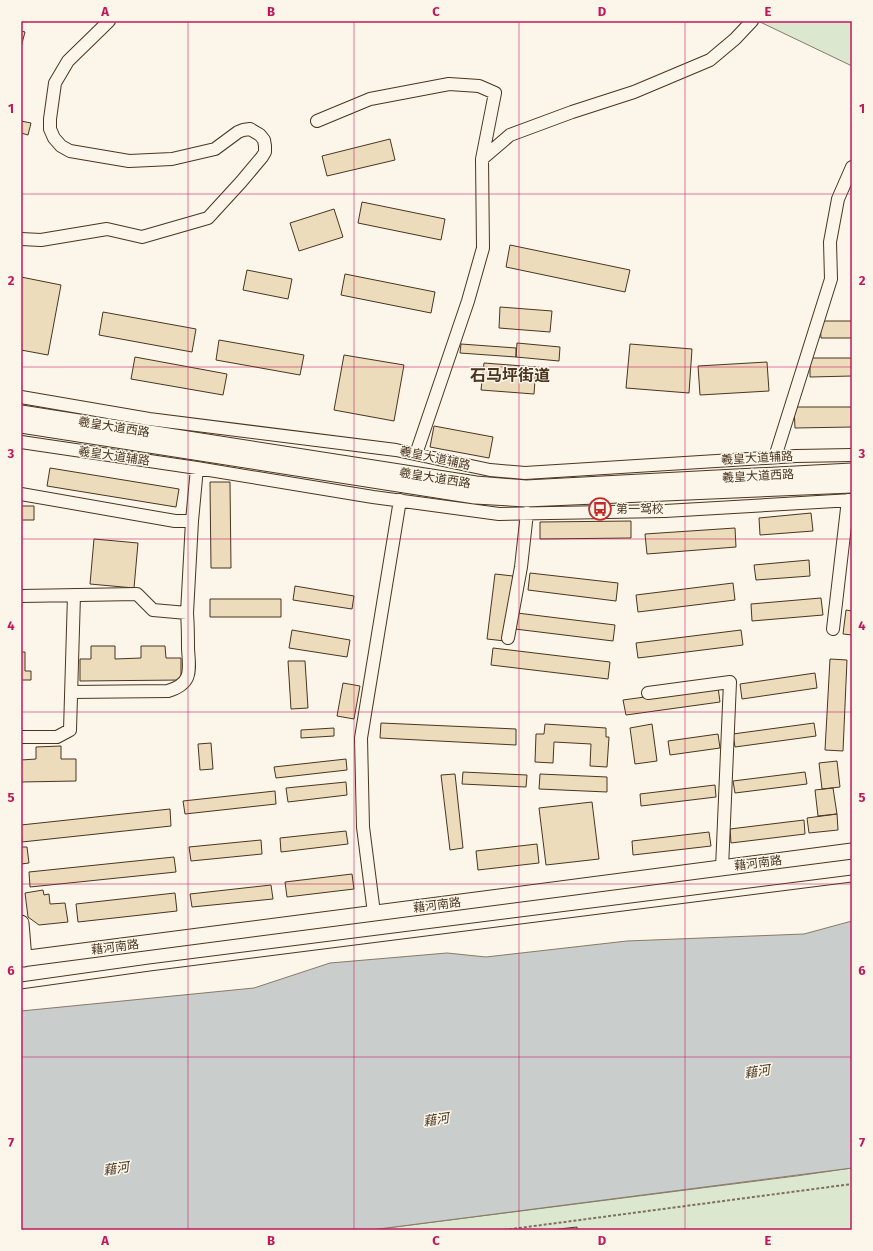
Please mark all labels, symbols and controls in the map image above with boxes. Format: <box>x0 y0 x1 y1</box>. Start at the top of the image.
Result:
text: A <box>100 4 109 19</box>
text: B <box>267 4 275 19</box>
text: C <box>432 4 440 19</box>
text: D <box>598 4 607 19</box>
text: E <box>765 4 772 19</box>
text: 1 <box>8 101 14 116</box>
text: 1 <box>859 101 865 116</box>
text: 2 <box>8 273 15 288</box>
text: 2 <box>859 273 866 288</box>
district label: 石马坪街道 <box>470 366 550 385</box>
street label: 羲皇大道西路 <box>77 414 151 440</box>
street label: 羲皇大道辅路 <box>77 444 151 468</box>
street label: 羲皇大道辅路 <box>398 444 472 472</box>
text: 3 <box>7 446 15 461</box>
text: 3 <box>858 446 866 461</box>
street label: 羲皇大道辅路 <box>721 449 793 467</box>
street label: 羲皇大道西路 <box>398 465 472 491</box>
street label: 羲皇大道西路 <box>722 467 794 485</box>
bus stop icon: 第一驾校 <box>587 496 613 522</box>
place label: 第一驾校 <box>616 502 664 516</box>
text: 4 <box>7 618 15 633</box>
text: 4 <box>858 618 866 633</box>
text: 5 <box>8 790 15 805</box>
text: 5 <box>859 790 866 805</box>
street label: 藉河南路 <box>733 853 783 873</box>
street label: 藉河南路 <box>412 895 462 915</box>
street label: 藉河南路 <box>90 937 140 957</box>
text: 6 <box>7 963 15 978</box>
text: 6 <box>858 963 866 978</box>
water label: 藉河 <box>743 1062 774 1081</box>
water label: 藉河 <box>422 1110 453 1129</box>
text: 7 <box>8 1135 14 1150</box>
text: 7 <box>859 1135 865 1150</box>
water label: 藉河 <box>102 1159 133 1178</box>
text: A <box>100 1233 109 1248</box>
text: B <box>267 1233 275 1248</box>
text: C <box>432 1233 440 1248</box>
text: D <box>598 1233 607 1248</box>
text: E <box>765 1233 772 1248</box>

